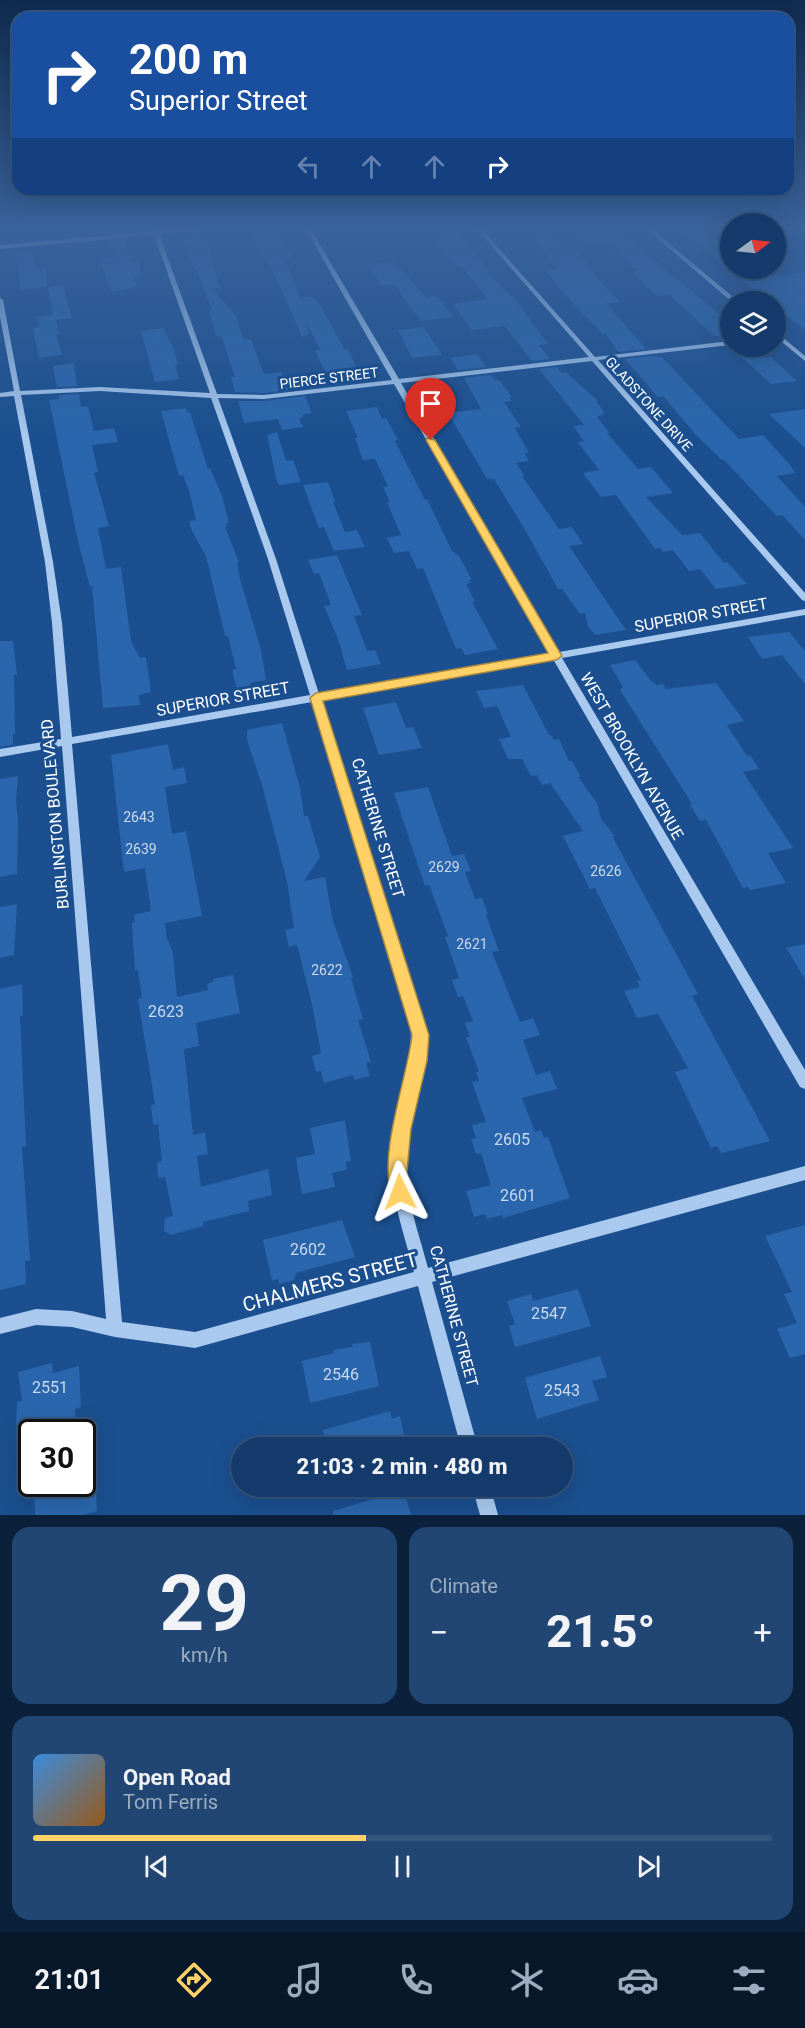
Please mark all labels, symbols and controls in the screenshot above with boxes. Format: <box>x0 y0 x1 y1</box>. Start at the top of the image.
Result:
text: 200 m <box>129 35 248 84</box>
icon: right <box>30 36 108 114</box>
text: Superior Street <box>129 85 308 117</box>
icon: left <box>292 150 325 183</box>
icon: ahead <box>355 150 388 183</box>
icon: ahead <box>418 150 451 183</box>
icon: right <box>481 150 514 183</box>
north arrow <box>720 213 786 279</box>
map controls <box>720 213 786 357</box>
button: layers <box>720 291 786 357</box>
street label: GLADSTONE DRIVE <box>602 353 696 455</box>
street label: PIERCE STREET <box>279 364 380 392</box>
pin <box>405 378 456 440</box>
icon: arrive <box>414 387 447 420</box>
street label: SUPERIOR STREET <box>633 594 770 636</box>
street label: WEST BROOKLYN AVENUE <box>576 669 688 843</box>
street label: SUPERIOR STREET <box>155 678 292 720</box>
street label: BURLINGTON BOULEVARD <box>37 718 73 910</box>
street label: CATHERINE STREET <box>348 756 408 901</box>
house number: 2643 <box>123 809 155 825</box>
house number: 2639 <box>125 841 157 857</box>
house number: 2629 <box>428 859 460 875</box>
house number: 2626 <box>590 863 622 879</box>
house number: 2621 <box>456 936 488 952</box>
house number: 2622 <box>311 962 343 978</box>
house number: 2623 <box>148 1002 184 1021</box>
house number: 2605 <box>494 1130 530 1149</box>
position arrow <box>368 1160 432 1224</box>
house number: 2601 <box>500 1186 536 1205</box>
house number: 2602 <box>290 1240 326 1259</box>
street label: CATHERINE STREET <box>426 1243 482 1389</box>
street label: CHALMERS STREET <box>240 1247 420 1317</box>
house number: 2547 <box>531 1304 567 1323</box>
house number: 2546 <box>323 1365 359 1384</box>
house number: 2551 <box>32 1378 68 1397</box>
house number: 2543 <box>544 1381 580 1400</box>
speed limit sign: 30 <box>18 1419 96 1497</box>
text: 21:03 · 2 min · 480 m <box>297 1454 507 1479</box>
text: 29 <box>159 1558 249 1649</box>
text: Climate <box>430 1574 498 1598</box>
text: 21.5° <box>546 1605 655 1658</box>
text: − <box>430 1613 448 1652</box>
text: + <box>753 1613 772 1652</box>
text: km/h <box>181 1643 228 1667</box>
text: Open Road <box>123 1765 231 1790</box>
text: Tom Ferris <box>123 1790 218 1814</box>
icon: previous <box>140 1850 173 1883</box>
icon: pause <box>386 1850 419 1883</box>
icon: next <box>632 1850 665 1883</box>
icon: directions <box>173 1959 215 2001</box>
icon: music <box>284 1959 326 2001</box>
icon: phone <box>395 1959 437 2001</box>
icon: climate <box>506 1959 548 2001</box>
icon: car <box>617 1959 659 2001</box>
icon: filters <box>728 1959 770 2001</box>
text: 21:01 <box>35 1964 104 1996</box>

